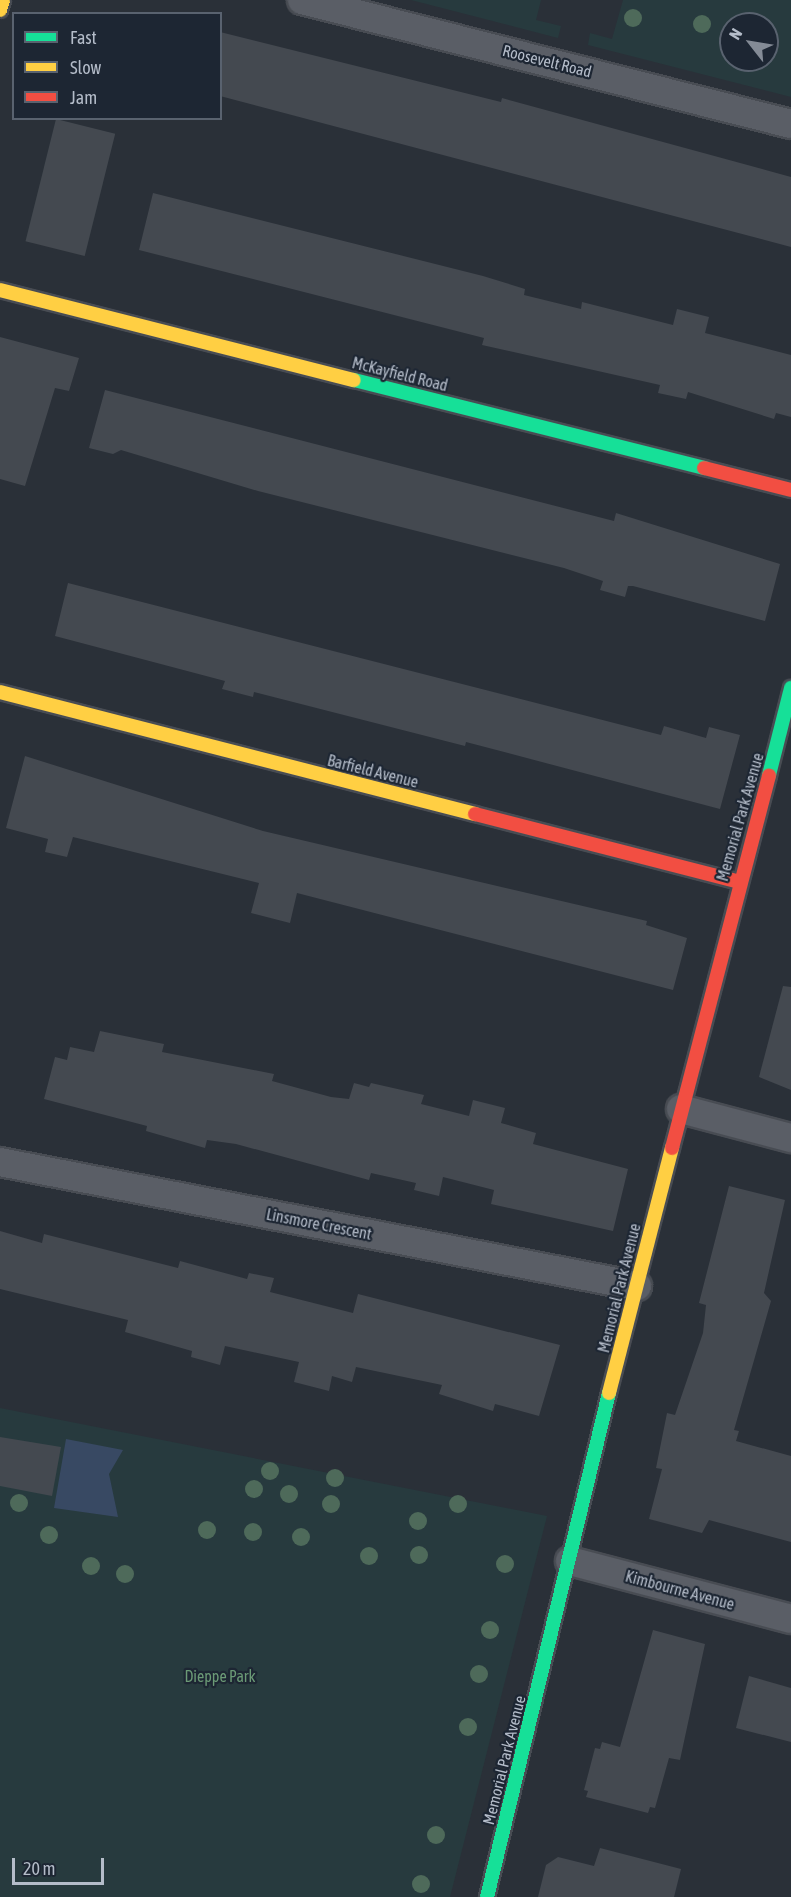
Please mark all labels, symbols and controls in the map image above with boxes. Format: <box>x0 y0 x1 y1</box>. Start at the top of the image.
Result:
legend <box>12 12 222 120</box>
north arrow <box>719 12 779 72</box>
text: N <box>725 25 745 42</box>
text: Fast <box>70 27 97 48</box>
street label: Roosevelt Road <box>500 41 594 81</box>
text: Slow <box>70 57 101 78</box>
text: Jam <box>70 87 97 108</box>
street label: McKayfield Road <box>350 353 450 395</box>
street label: Barfield Avenue <box>326 750 420 792</box>
street label: Memorial Park Avenue <box>713 751 767 883</box>
street label: Linsmore Crescent <box>265 1204 373 1244</box>
street label: Memorial Park Avenue <box>594 1221 644 1355</box>
street label: Kimbourne Avenue <box>623 1566 737 1614</box>
park label: Dieppe Park <box>184 1666 256 1686</box>
street label: Memorial Park Avenue <box>479 1693 529 1827</box>
scale bar <box>15 1846 106 1884</box>
text: 20 m <box>23 1858 55 1879</box>

